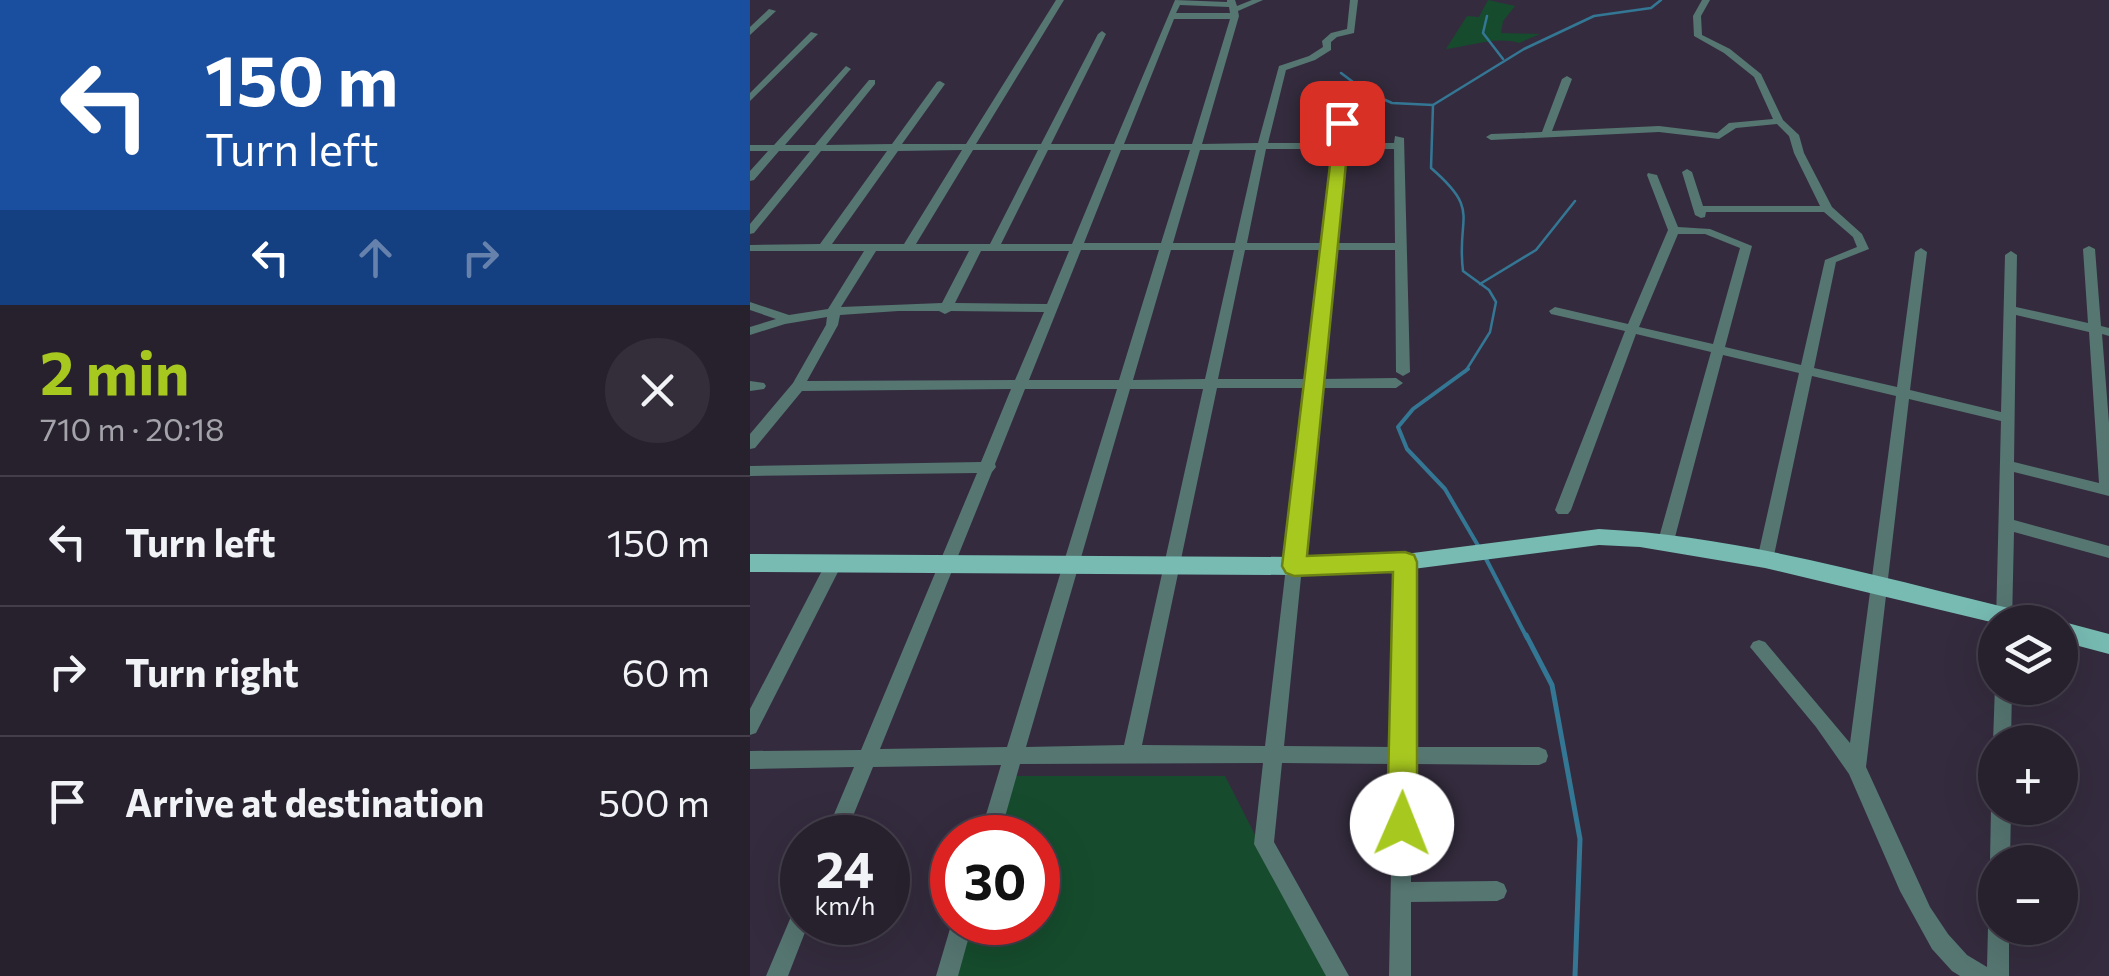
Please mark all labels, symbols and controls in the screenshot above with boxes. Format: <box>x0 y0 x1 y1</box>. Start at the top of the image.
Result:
text: 150 m <box>205 35 398 120</box>
icon: left <box>40 40 170 170</box>
pin <box>1300 81 1385 166</box>
icon: arrive <box>1315 96 1370 151</box>
text: Turn left <box>205 120 379 175</box>
icon: left <box>243 230 298 285</box>
icon: ahead <box>348 230 403 285</box>
icon: right <box>453 230 508 285</box>
text: 2 min <box>40 334 189 407</box>
button: close <box>605 338 710 443</box>
text: 710 m · 20:18 <box>40 408 225 448</box>
icon: left <box>40 514 95 569</box>
text: Turn left <box>125 518 276 565</box>
text: 150 m <box>607 518 710 565</box>
map controls <box>1978 605 2078 945</box>
button: layers <box>1978 605 2078 705</box>
icon: right <box>40 644 95 699</box>
text: Turn right <box>125 648 299 695</box>
text: 60 m <box>622 648 710 695</box>
button: + <box>1978 725 2078 825</box>
position arrow <box>1350 772 1454 876</box>
icon: arrive <box>40 774 95 829</box>
text: Arrive at destination <box>125 778 484 825</box>
text: 500 m <box>598 778 710 825</box>
speed limit sign: 30 <box>930 815 1060 945</box>
text: 24 <box>816 837 874 898</box>
button: − <box>1978 845 2078 945</box>
text: km/h <box>815 890 875 920</box>

